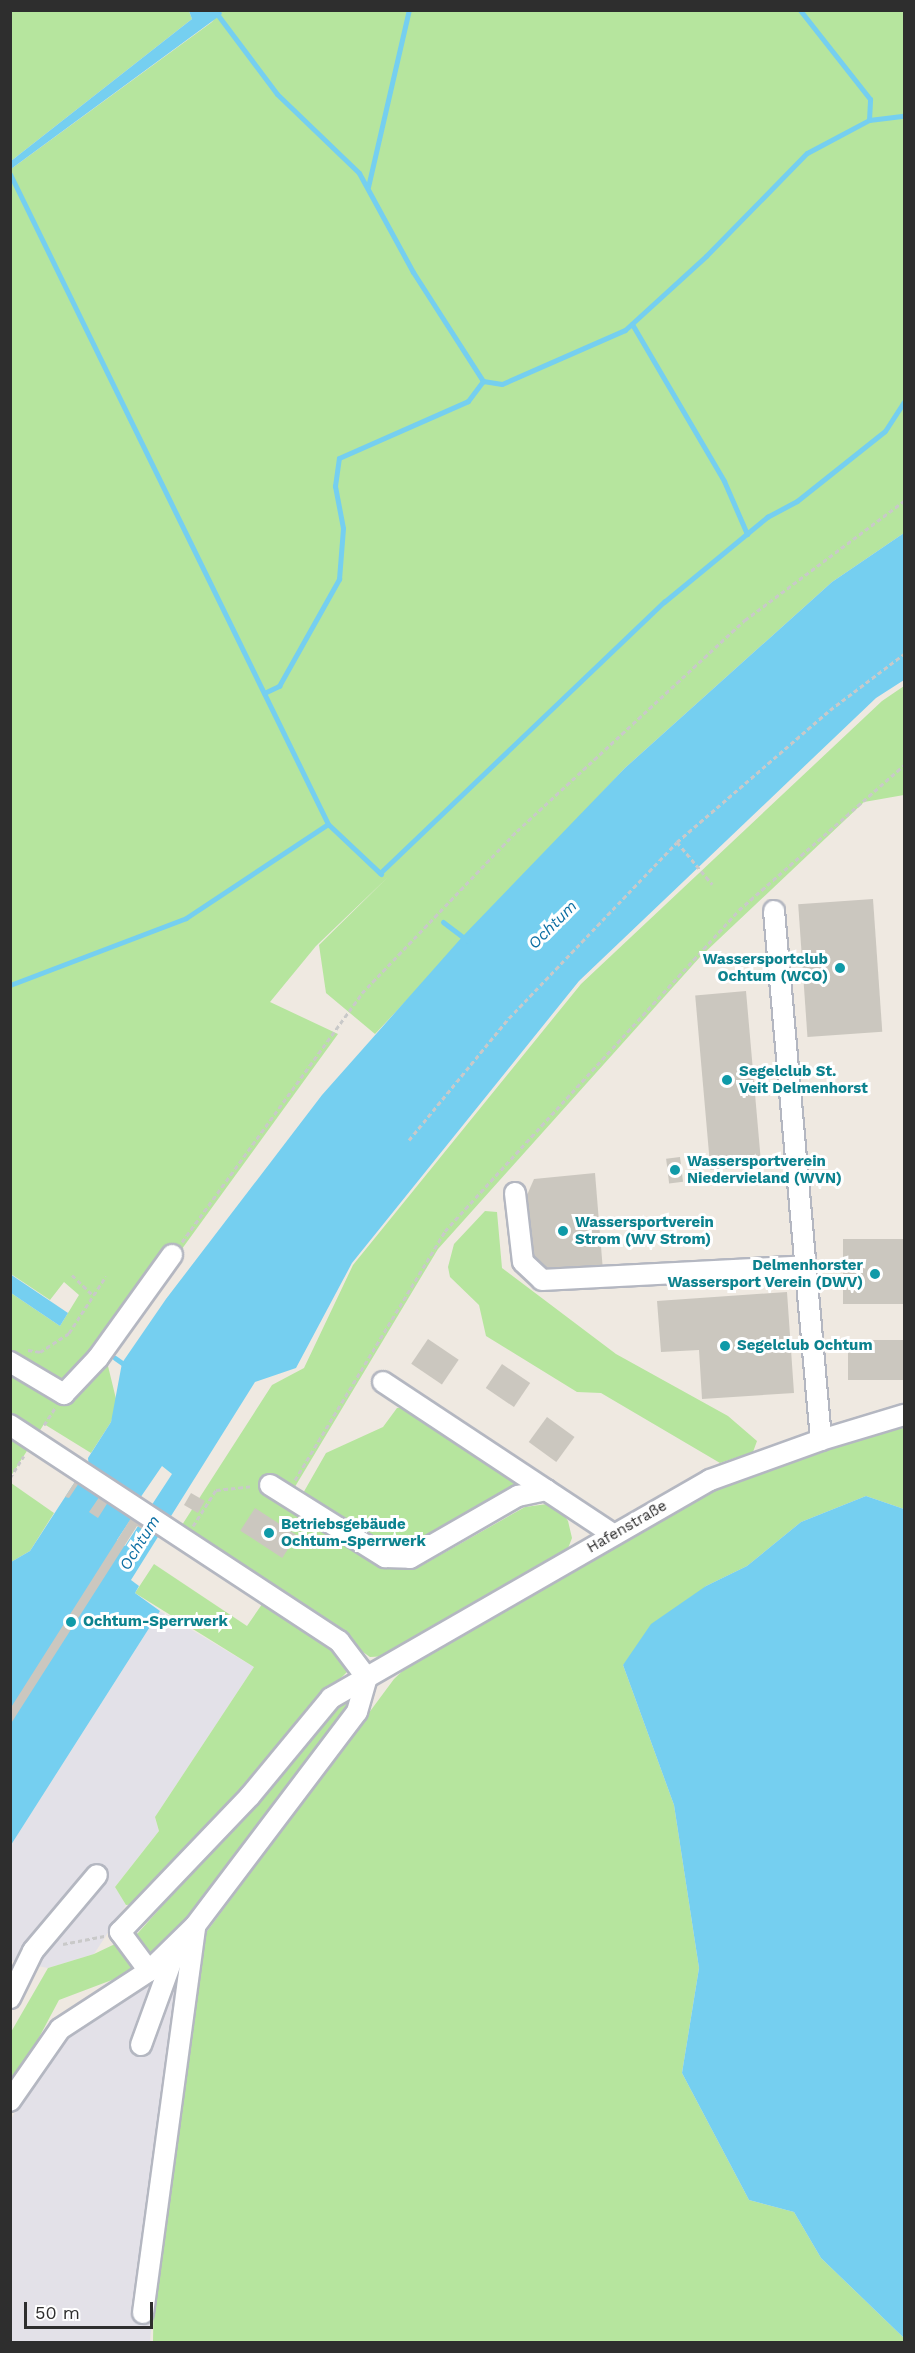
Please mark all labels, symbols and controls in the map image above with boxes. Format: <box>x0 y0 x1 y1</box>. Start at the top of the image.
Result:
water label: Ochtum <box>525 897 581 953</box>
place label: Wassersportclub Ochtum (WCO) <box>703 950 828 985</box>
marker: Wassersportclub Ochtum (WCO) <box>833 961 847 975</box>
place label: Segelclub St. Veit Delmenhorst <box>739 1062 868 1097</box>
marker: Segelclub St. Veit Delmenhorst <box>720 1073 734 1087</box>
place label: Wassersportverein Niedervieland (WVN) <box>687 1152 842 1187</box>
marker: Wassersportverein Niedervieland (WVN) <box>668 1163 682 1177</box>
place label: Wassersportverein Strom (WV Strom) <box>575 1213 714 1248</box>
marker: Wassersportverein Strom (WV Strom) <box>556 1224 570 1238</box>
place label: Delmenhorster Wassersport Verein (DWV) <box>667 1256 863 1291</box>
marker: Delmenhorster Wassersport Verein (DWV) <box>868 1267 882 1281</box>
place label: Segelclub Ochtum <box>737 1337 873 1355</box>
marker: Segelclub Ochtum <box>718 1339 732 1353</box>
street label: Hafenstraße <box>584 1497 670 1557</box>
water label: Ochtum <box>116 1512 164 1574</box>
place label: Betriebsgebäude Ochtum-Sperrwerk <box>281 1515 426 1550</box>
marker: Betriebsgebäude Ochtum-Sperrwerk <box>262 1526 276 1540</box>
place label: Ochtum-Sperrwerk <box>83 1613 228 1631</box>
marker: Ochtum-Sperrwerk <box>64 1615 78 1629</box>
scale bar <box>27 2290 156 2328</box>
text: 50 m <box>35 2302 80 2323</box>

